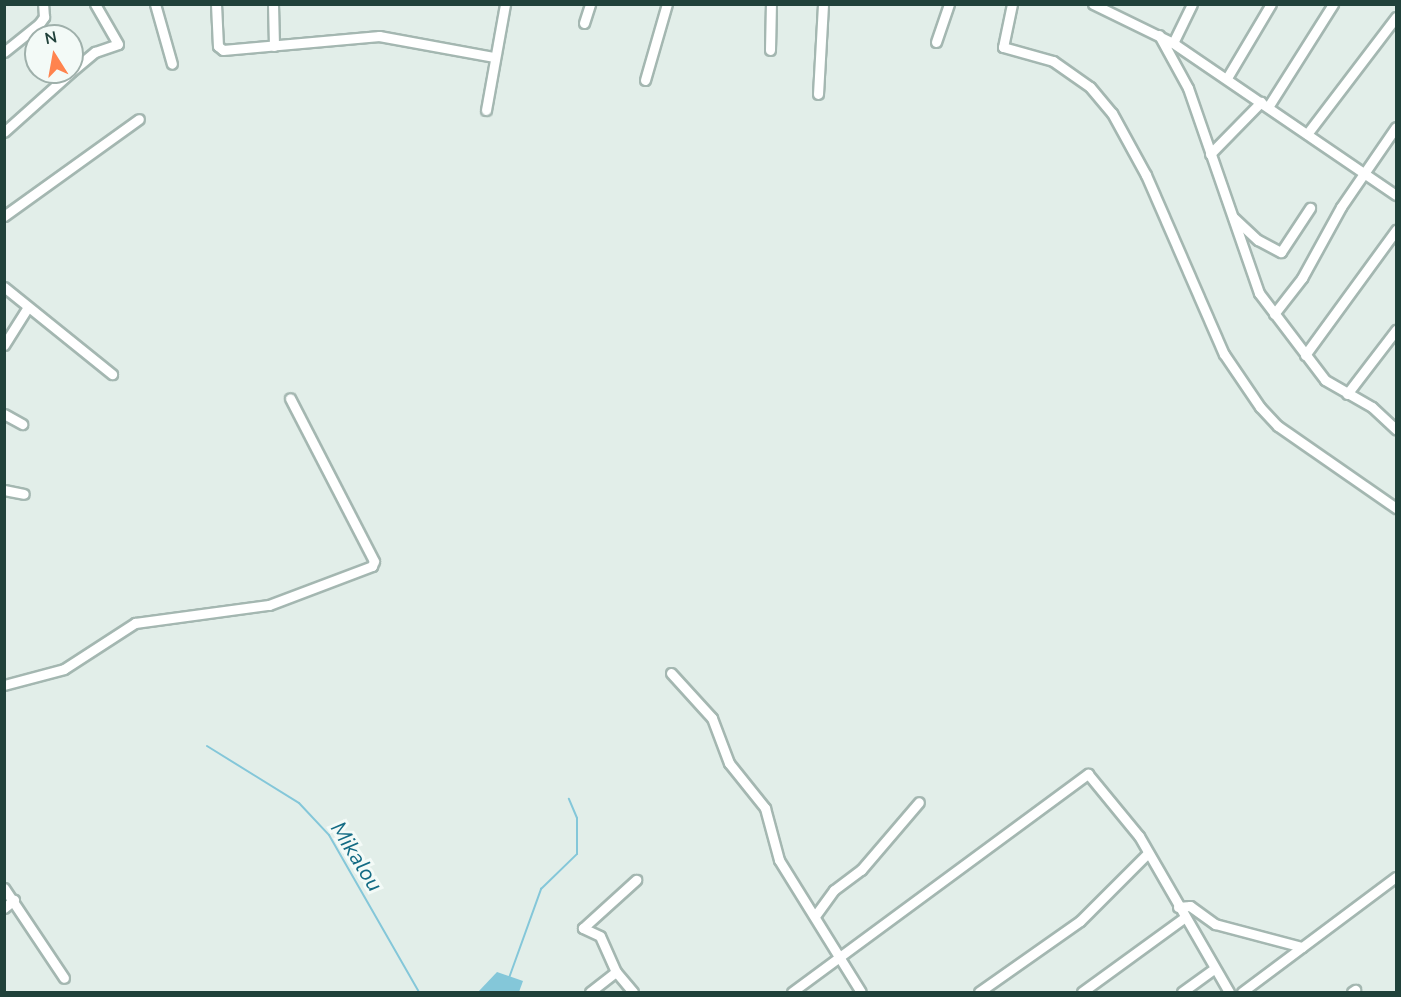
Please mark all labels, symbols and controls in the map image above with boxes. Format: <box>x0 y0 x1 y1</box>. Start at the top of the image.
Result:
north arrow <box>24 24 84 84</box>
text: N <box>43 26 59 50</box>
water label: Mikalou <box>324 817 388 897</box>

